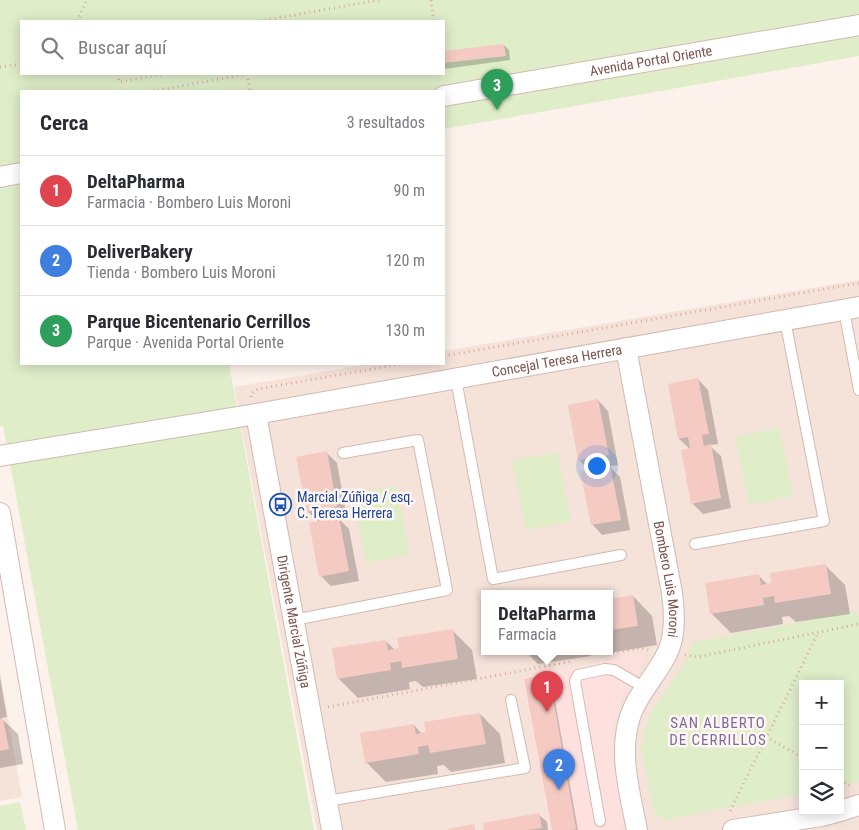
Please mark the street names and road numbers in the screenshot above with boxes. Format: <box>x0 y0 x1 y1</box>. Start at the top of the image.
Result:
street label: Avenida Portal Oriente <box>589 42 714 79</box>
street label: Concejal Teresa Herrera <box>491 341 623 380</box>
street label: Bombero Luis Moroni <box>651 520 682 639</box>
street label: Dirigente Marcial Zúñiga <box>274 554 314 689</box>

